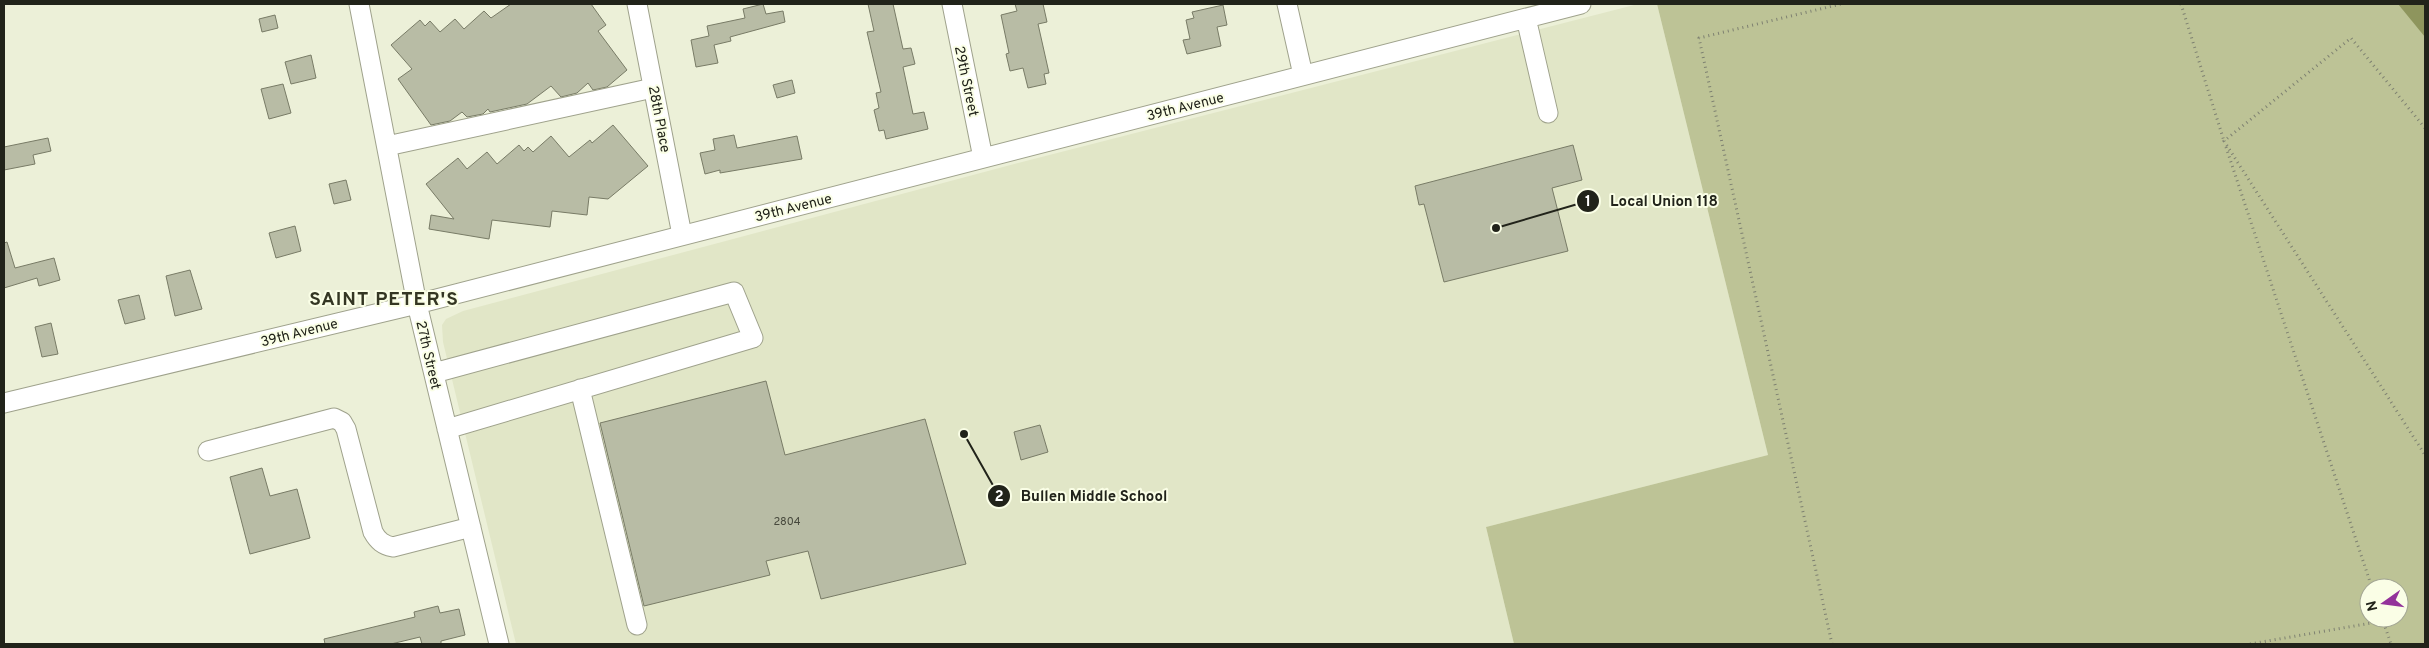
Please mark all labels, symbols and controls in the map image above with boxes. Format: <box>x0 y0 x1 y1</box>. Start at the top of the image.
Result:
street label: 29th Street <box>950 44 981 118</box>
street label: 28th Place <box>644 84 673 154</box>
street label: 39th Avenue <box>1145 90 1226 125</box>
callout: Local Union 118 <box>1575 186 1728 216</box>
street label: 39th Avenue <box>753 191 834 226</box>
text: 1 <box>1585 193 1591 212</box>
text: Local Union 118 <box>1610 193 1718 212</box>
district label: SAINT PETER'S <box>309 288 459 312</box>
street label: 39th Avenue <box>259 316 340 351</box>
street label: 27th Street <box>411 319 444 391</box>
callout: Bullen Middle School <box>986 481 1178 511</box>
text: 2 <box>994 488 1004 507</box>
text: Bullen Middle School <box>1021 488 1167 507</box>
house number: 2804 <box>773 515 801 529</box>
north arrow <box>2359 578 2409 628</box>
text: N <box>2363 599 2382 613</box>

